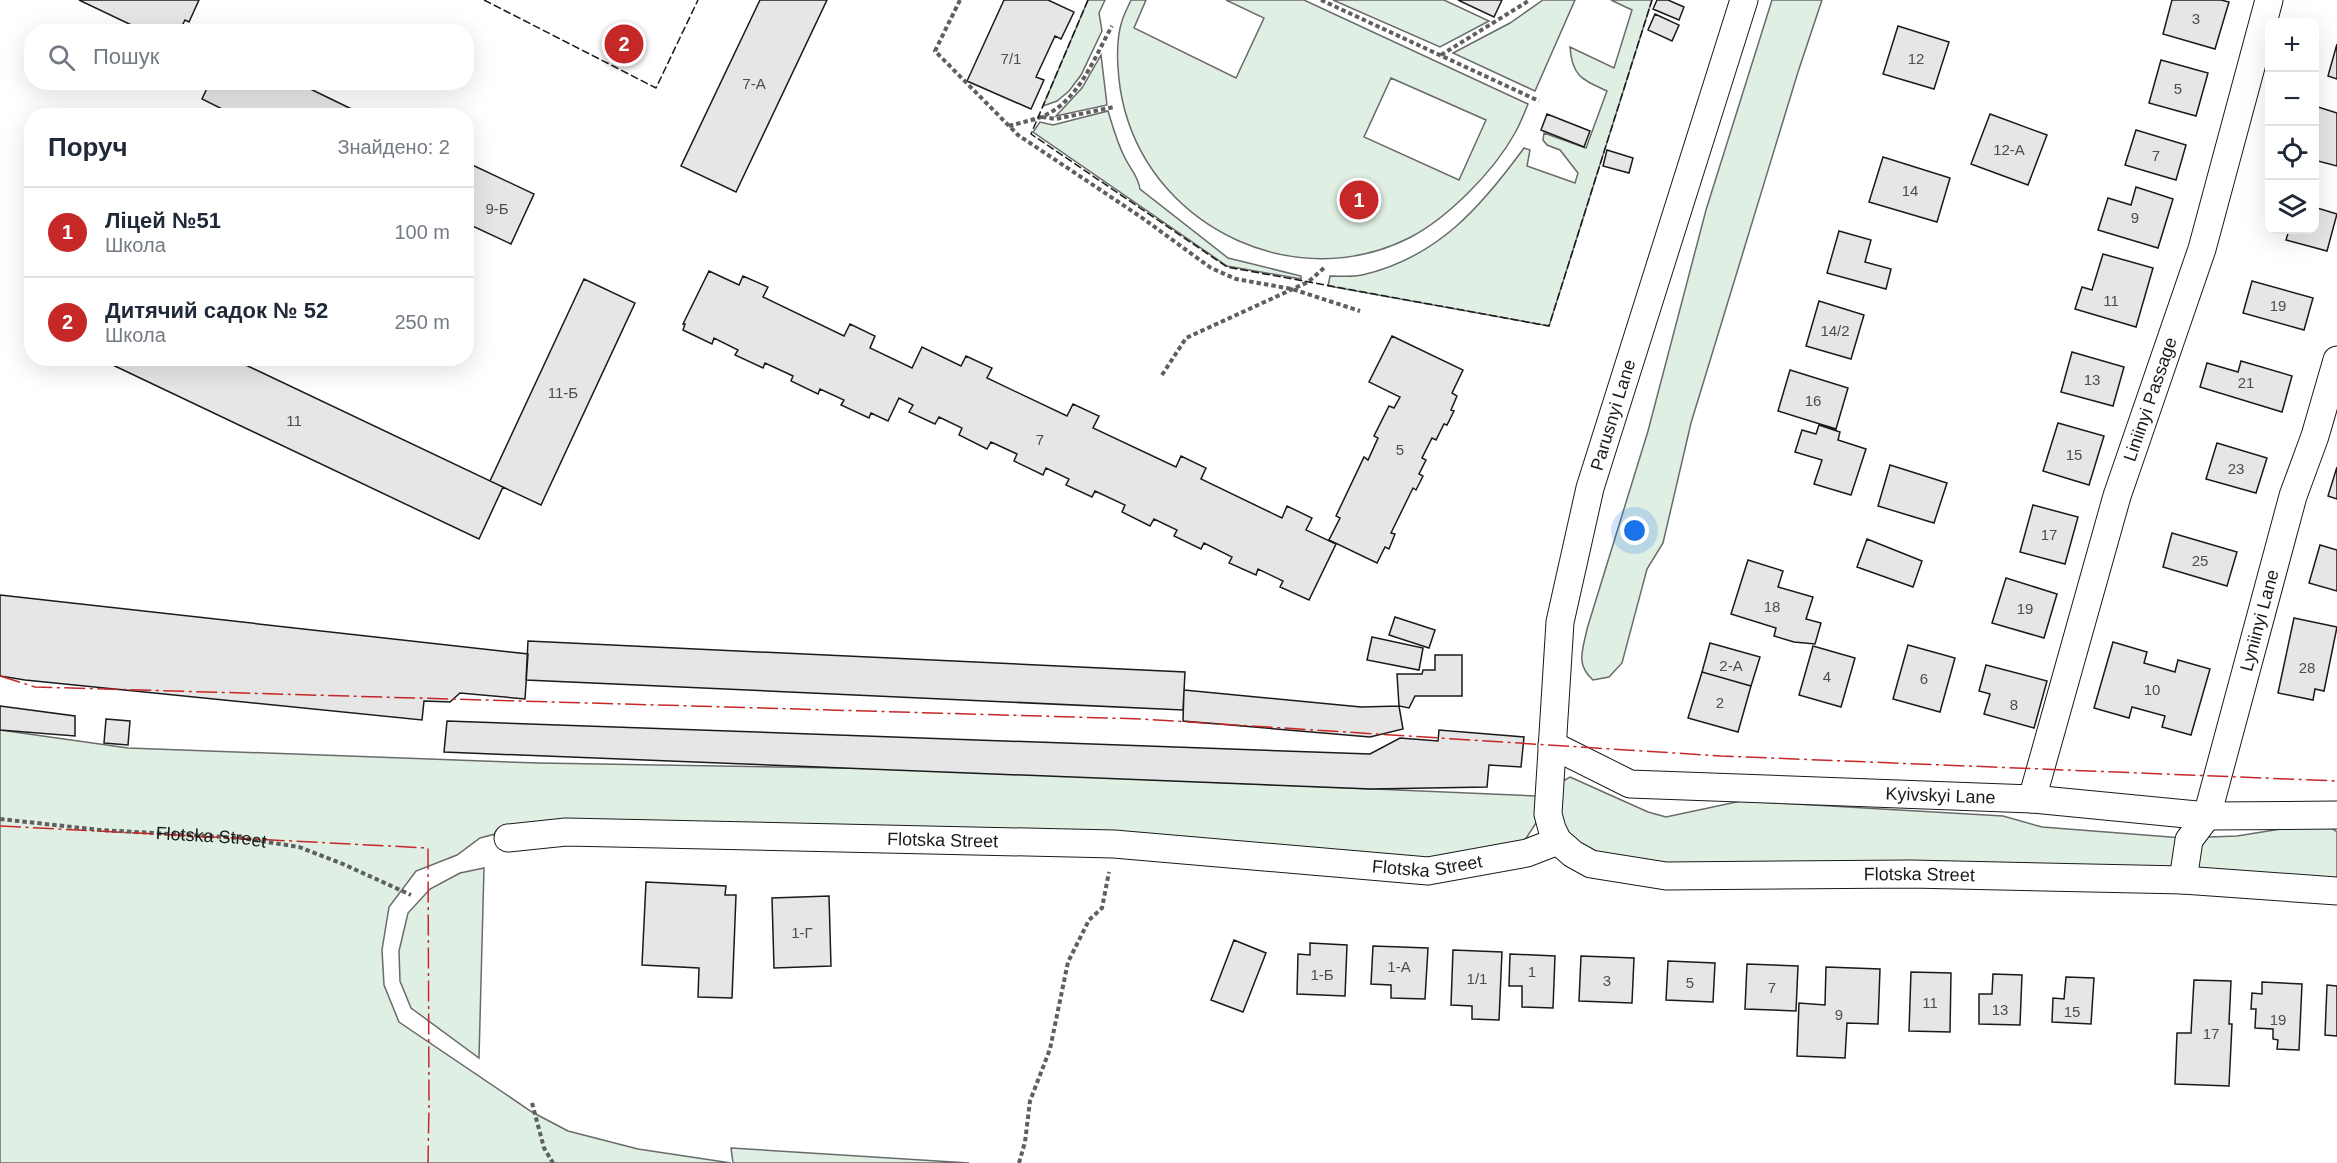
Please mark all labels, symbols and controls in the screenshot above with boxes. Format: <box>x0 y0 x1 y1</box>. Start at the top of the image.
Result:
house number: 3 <box>2192 10 2200 27</box>
map controls <box>2265 18 2319 234</box>
button: + <box>2265 18 2319 72</box>
pin: 2 <box>604 22 644 66</box>
search box <box>24 24 474 90</box>
icon: search <box>45 41 78 74</box>
text: Пошук <box>93 44 159 69</box>
house number: 7/1 <box>1001 50 1021 67</box>
house number: 12 <box>1908 50 1924 67</box>
button: − <box>2265 72 2319 126</box>
house number: 7-А <box>742 75 766 92</box>
house number: 5 <box>2174 80 2182 97</box>
button: locate <box>2265 126 2319 180</box>
text: Поруч <box>48 132 128 162</box>
text: Знайдено: 2 <box>337 136 450 158</box>
house number: 12-А <box>1993 141 2025 158</box>
house number: 7 <box>2152 147 2160 164</box>
pin: 1 <box>1340 178 1378 222</box>
button: layers <box>2265 180 2319 234</box>
house number: 14 <box>1902 182 1918 199</box>
house number: 9-Б <box>485 200 509 217</box>
text: Ліцей №51 <box>105 208 221 233</box>
house number: 9 <box>2131 209 2139 226</box>
text: 1 <box>62 221 73 243</box>
text: 100 m <box>394 221 450 243</box>
text: Школа <box>105 234 166 256</box>
house number: 11 <box>2103 292 2119 309</box>
house number: 19 <box>2270 297 2286 314</box>
text: Дитячий садок № 52 <box>105 298 328 323</box>
text: 2 <box>62 311 73 333</box>
text: 250 m <box>394 311 450 333</box>
house number: 14/2 <box>1820 322 1850 339</box>
text: Школа <box>105 324 166 346</box>
street label: Liniinyi Passage <box>2120 334 2181 464</box>
street label: Parusnyi Lane <box>1587 357 1639 473</box>
house number: 13 <box>2084 371 2100 388</box>
house number: 21 <box>2238 374 2254 391</box>
house number: 11-Б <box>548 384 578 401</box>
house number: 16 <box>1805 392 1821 409</box>
house number: 11 <box>286 412 302 429</box>
house number: 7 <box>1036 431 1044 448</box>
house number: 5 <box>1396 441 1404 458</box>
house number: 15 <box>2066 446 2082 463</box>
house number: 23 <box>2228 460 2244 477</box>
your location <box>1620 516 1649 545</box>
house number: 17 <box>2041 526 2057 543</box>
house number: 25 <box>2192 552 2208 569</box>
street label: Lyniinyi Lane <box>2236 567 2283 673</box>
house number: 18 <box>1764 598 1780 615</box>
house number: 19 <box>2017 600 2033 617</box>
house number: 2-А <box>1719 657 1743 674</box>
house number: 28 <box>2299 659 2315 676</box>
house number: 4 <box>1823 668 1831 685</box>
house number: 6 <box>1920 670 1928 687</box>
house number: 10 <box>2144 681 2160 698</box>
house number: 2 <box>1716 694 1724 711</box>
house number: 8 <box>2010 696 2018 713</box>
street label: Kyivskyi Lane <box>1885 784 1996 808</box>
street label: Flotska Street <box>155 823 268 852</box>
street label: Flotska Street <box>887 829 998 851</box>
street label: Flotska Street <box>1371 851 1484 881</box>
street label: Flotska Street <box>1864 864 1975 885</box>
house number: 1-Г <box>791 924 813 941</box>
house number: 1-А <box>1387 958 1411 975</box>
house number: 1 <box>1528 963 1536 980</box>
house number: 1-Б <box>1310 966 1334 983</box>
house number: 1/1 <box>1467 970 1487 987</box>
house number: 3 <box>1603 972 1611 989</box>
house number: 5 <box>1686 974 1694 991</box>
house number: 7 <box>1768 979 1776 996</box>
house number: 11 <box>1922 994 1938 1011</box>
house number: 13 <box>1992 1001 2008 1018</box>
house number: 15 <box>2064 1003 2080 1020</box>
house number: 9 <box>1835 1006 1843 1023</box>
house number: 19 <box>2270 1011 2286 1028</box>
house number: 17 <box>2203 1025 2219 1042</box>

